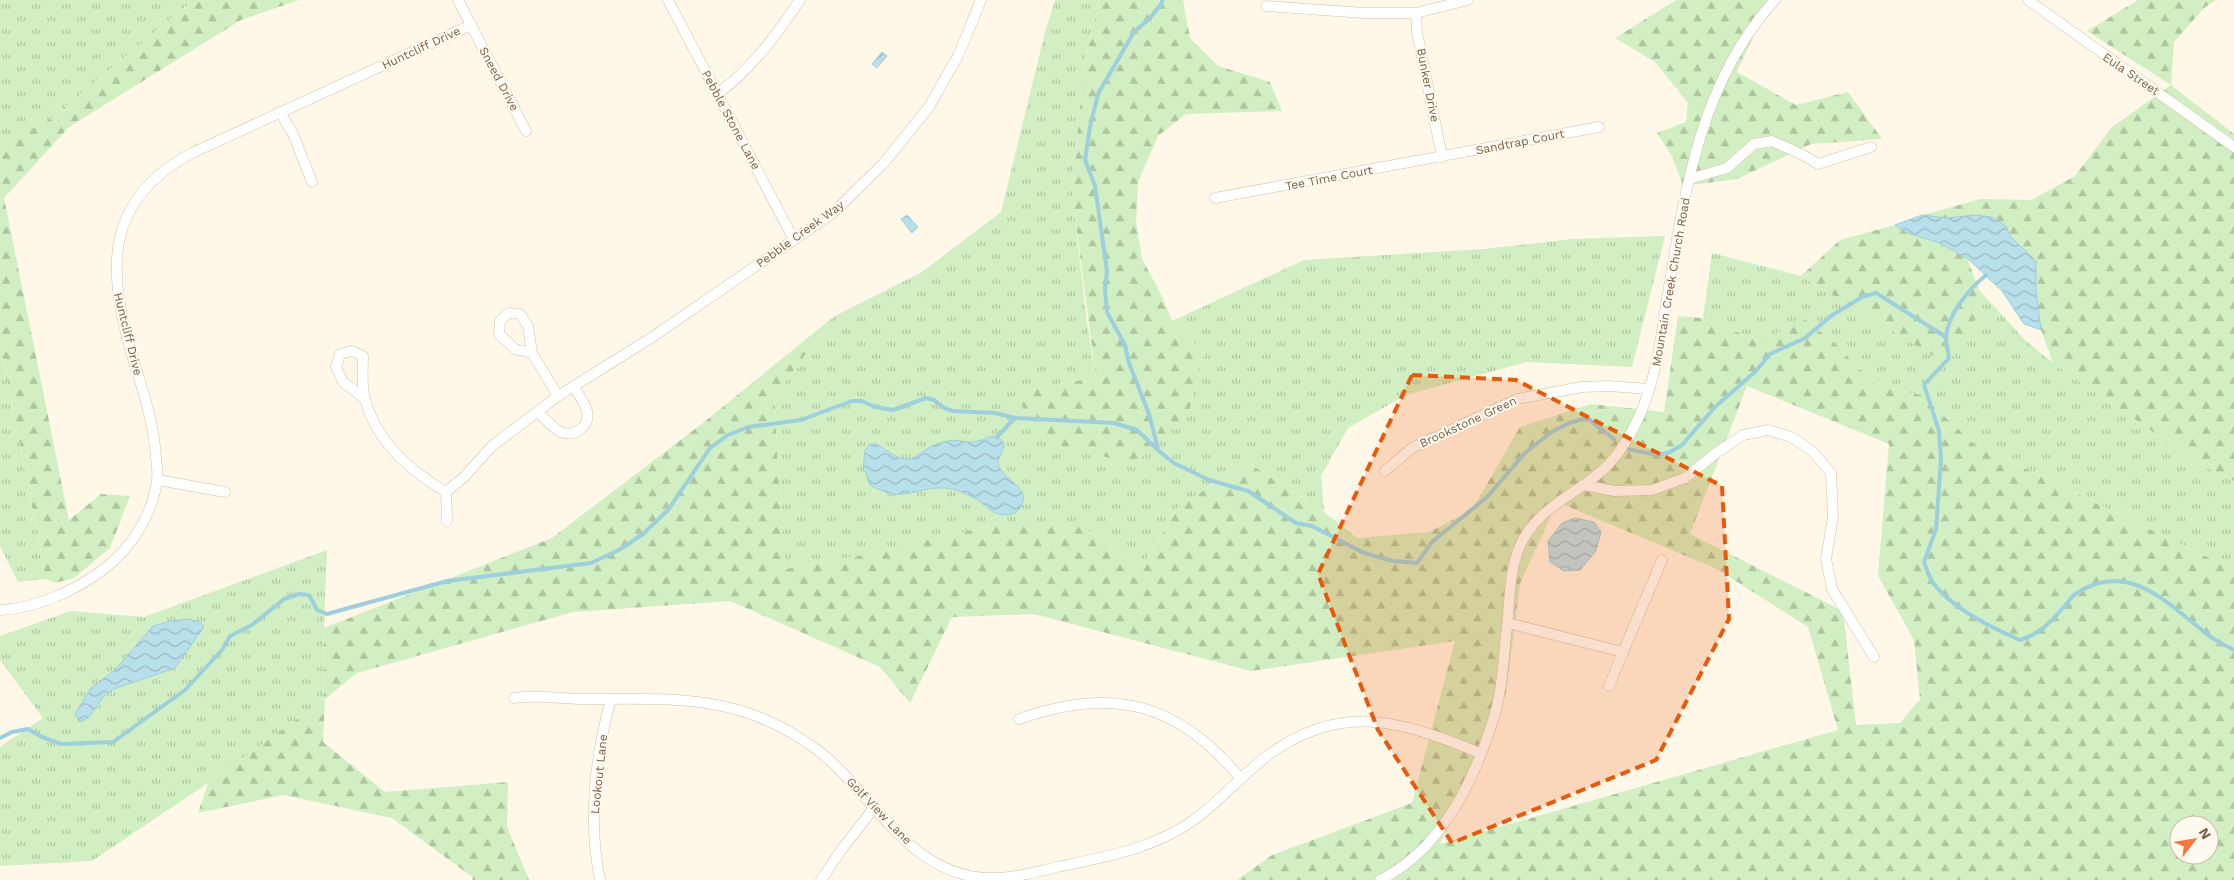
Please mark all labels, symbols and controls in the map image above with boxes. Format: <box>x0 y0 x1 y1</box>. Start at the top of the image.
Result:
street label: Huntcliff Drive <box>380 24 463 72</box>
street label: Sneed Drive <box>476 45 522 113</box>
street label: Bunker Drive <box>1414 47 1442 123</box>
street label: Eula Street <box>2100 50 2162 98</box>
street label: Pebble Stone Lane <box>699 68 763 172</box>
street label: Sandtrap Court <box>1475 127 1565 157</box>
street label: Tee Time Court <box>1284 163 1374 193</box>
street label: Mountain Creek Church Road <box>1649 196 1693 368</box>
street label: Pebble Creek Way <box>754 197 847 270</box>
street label: Huntcliff Drive <box>111 291 145 377</box>
street label: Brookstone Green <box>1417 393 1519 451</box>
street label: Lookout Lane <box>588 733 610 815</box>
street label: Golf View Lane <box>844 775 914 847</box>
north arrow <box>2169 815 2219 865</box>
text: N <box>2196 825 2215 842</box>

